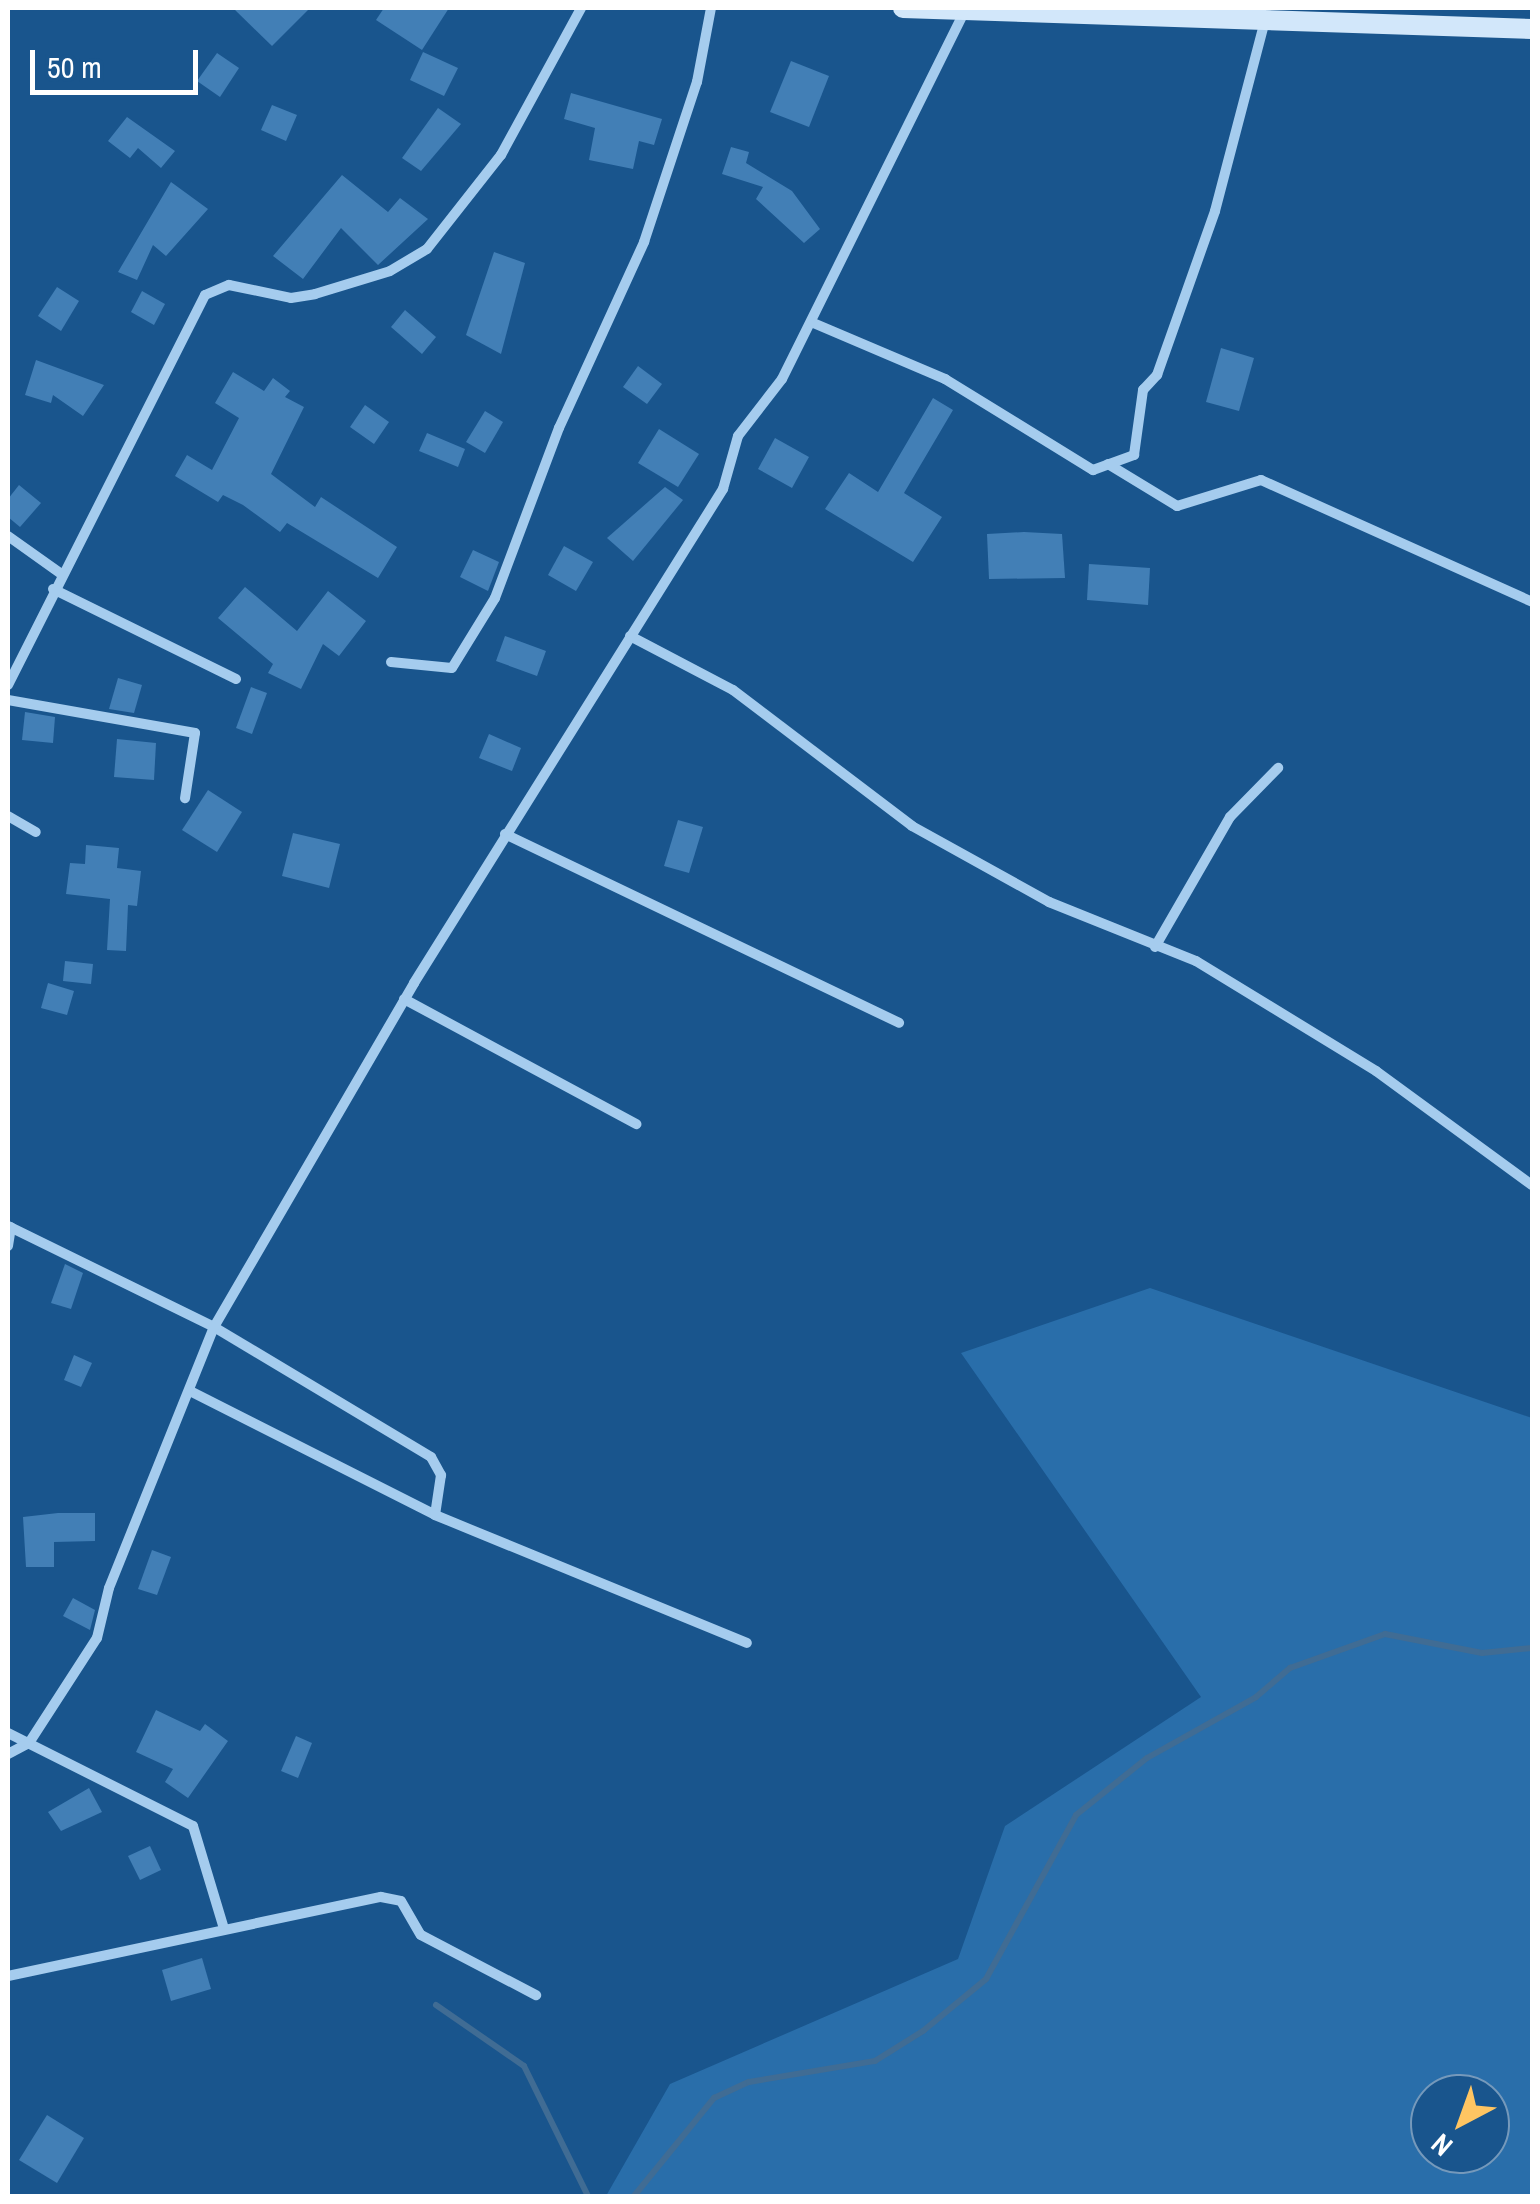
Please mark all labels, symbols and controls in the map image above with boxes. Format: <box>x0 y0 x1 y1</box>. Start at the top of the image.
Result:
scale bar <box>35 30 202 92</box>
text: 50 m <box>47 47 102 87</box>
north arrow <box>1410 2074 1510 2174</box>
text: N <box>1423 2125 1460 2165</box>

